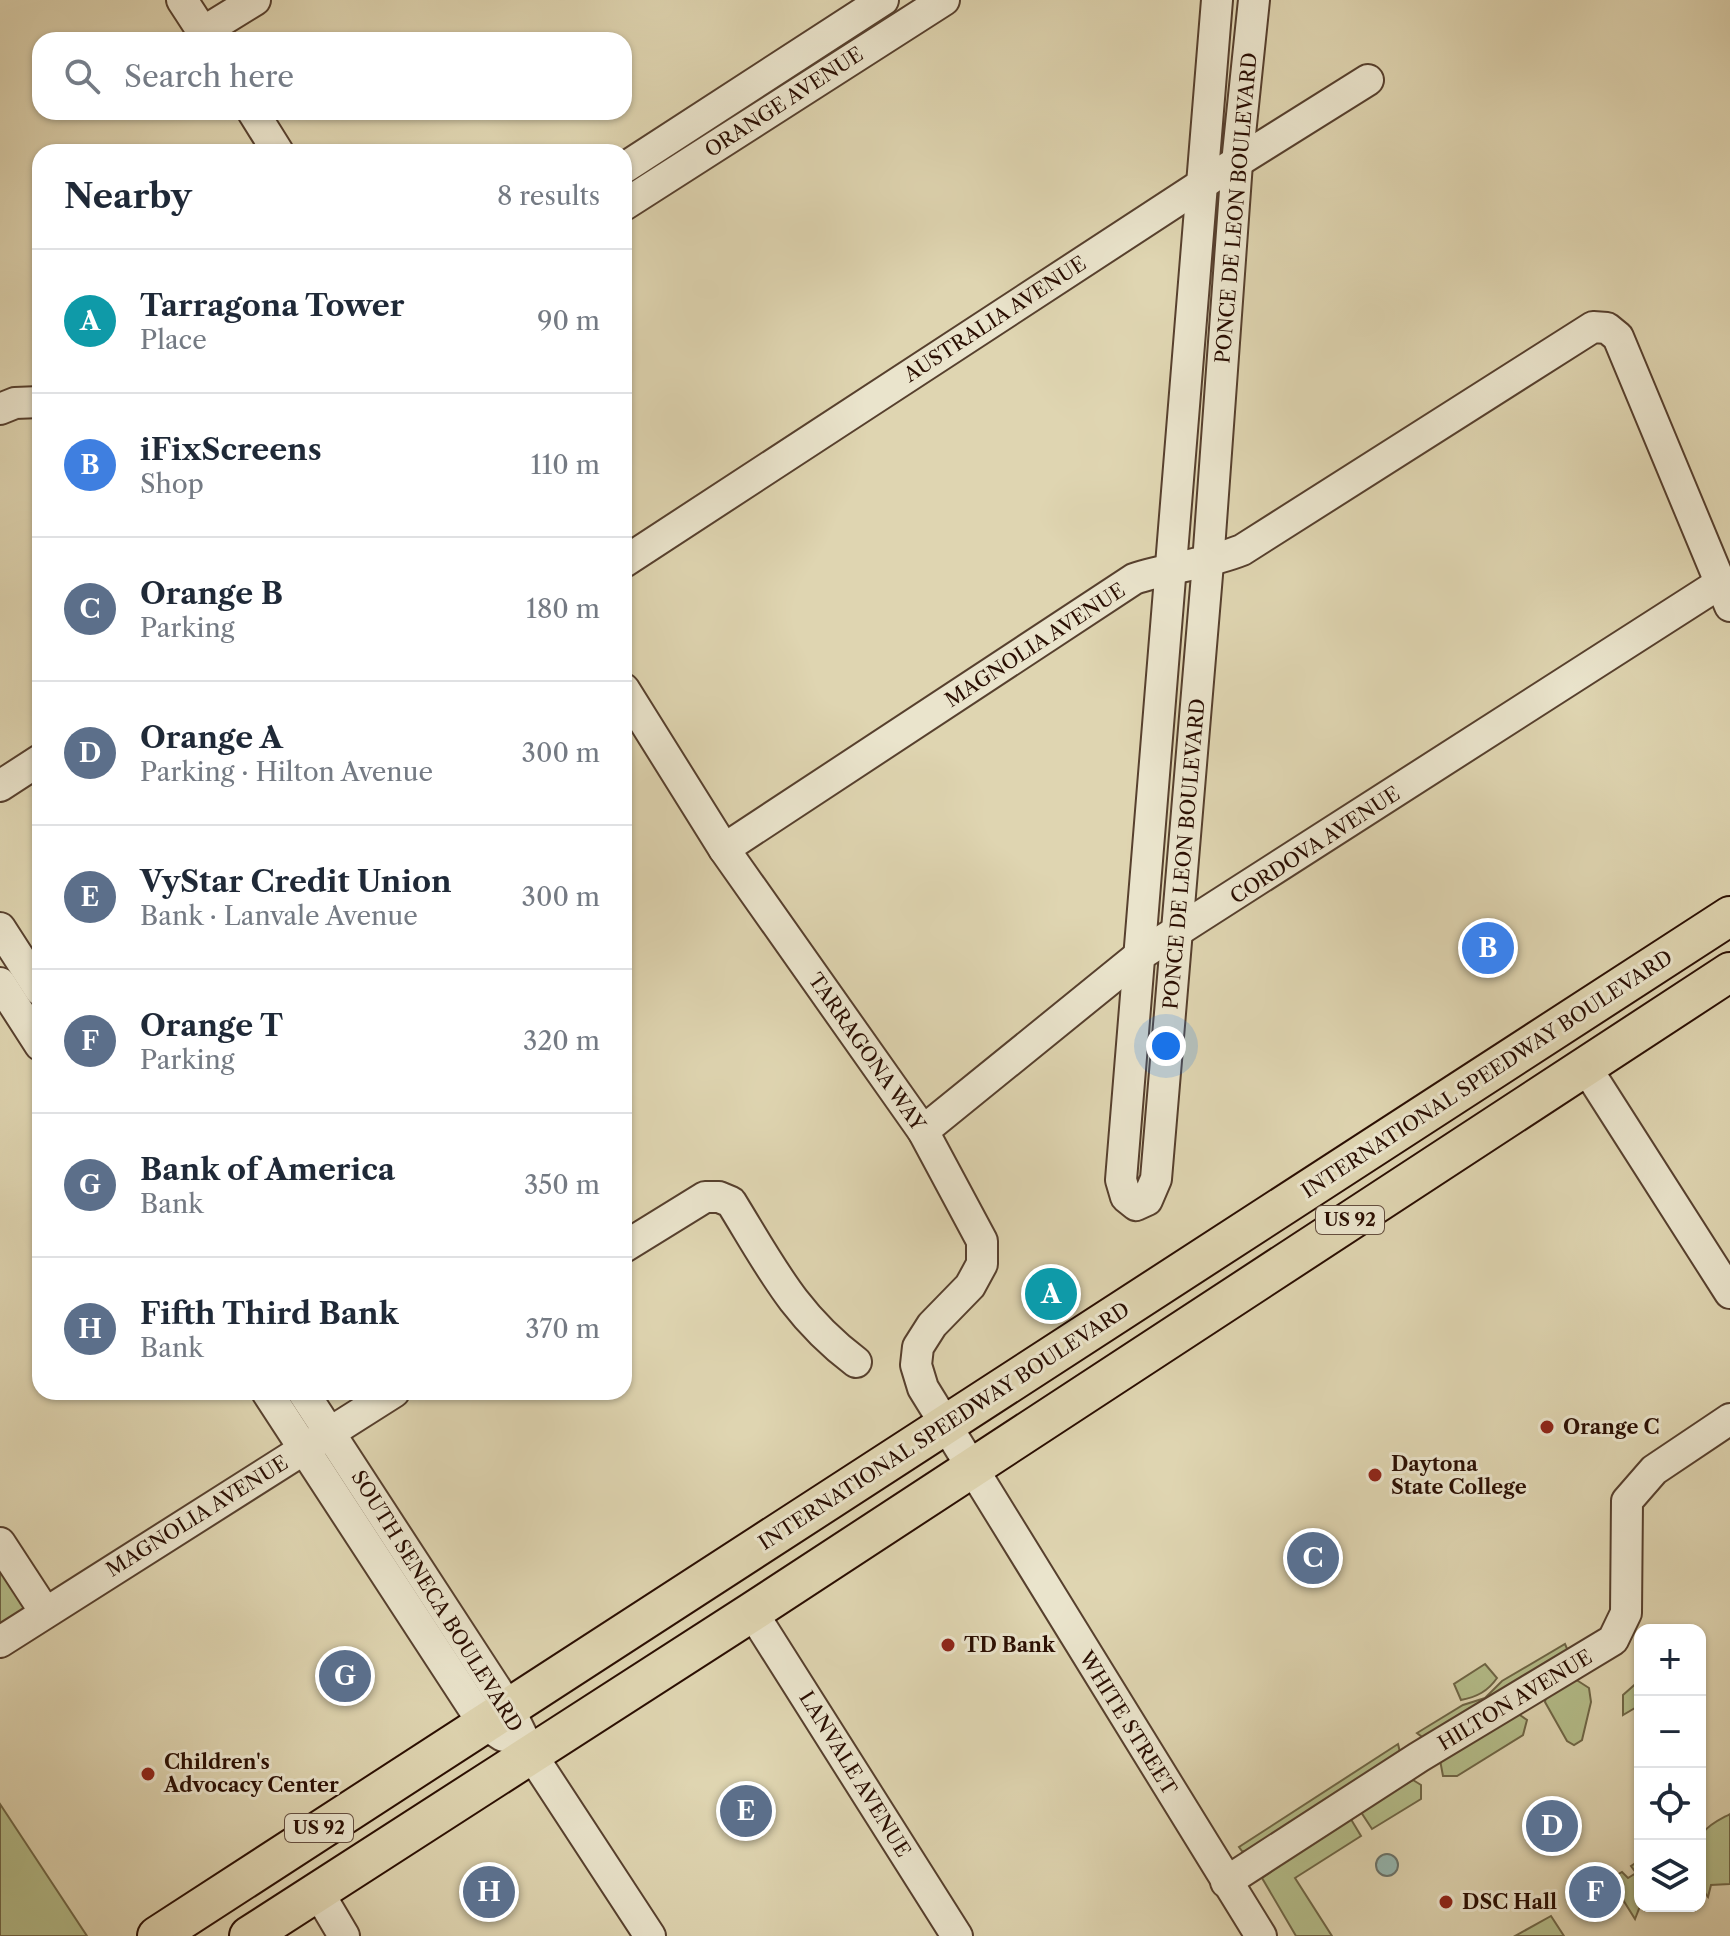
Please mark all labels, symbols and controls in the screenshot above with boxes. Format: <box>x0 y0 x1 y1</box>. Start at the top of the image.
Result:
search box <box>32 32 632 120</box>
street label: ORANGE AVENUE <box>700 42 868 162</box>
street label: PONCE DE LEON BOULEVARD <box>1210 52 1262 364</box>
icon: search <box>60 54 104 98</box>
text: Search here <box>124 58 294 95</box>
text: Nearby <box>64 175 192 217</box>
text: 8 results <box>497 180 600 212</box>
street label: AUSTRALIA AVENUE <box>899 251 1090 387</box>
text: Tarragona Tower <box>140 287 404 324</box>
text: A <box>80 305 100 337</box>
text: 90 m <box>537 305 600 337</box>
text: Place <box>140 324 207 356</box>
text: iFixScreens <box>140 431 322 468</box>
text: B <box>80 449 100 481</box>
text: 110 m <box>531 449 600 481</box>
text: Shop <box>140 468 204 500</box>
text: Orange B <box>140 575 283 612</box>
street label: MAGNOLIA AVENUE <box>941 578 1129 712</box>
text: C <box>80 593 100 625</box>
text: 180 m <box>526 593 600 625</box>
text: Parking <box>140 612 234 644</box>
street label: PONCE DE LEON BOULEVARD <box>1158 698 1210 1010</box>
text: Orange A <box>140 719 283 756</box>
text: D <box>79 737 101 769</box>
text: 300 m <box>522 737 600 769</box>
text: Parking · Hilton Avenue <box>140 756 433 788</box>
street label: CORDOVA AVENUE <box>1226 781 1404 909</box>
text: VyStar Credit Union <box>140 863 452 900</box>
text: E <box>81 881 99 913</box>
text: 300 m <box>522 881 600 913</box>
text: Bank · Lanvale Avenue <box>140 900 418 932</box>
pin: B <box>1462 918 1514 978</box>
street label: INTERNATIONAL SPEEDWAY BOULEVARD <box>1297 945 1677 1203</box>
street label: TARRAGONA WAY <box>803 968 931 1136</box>
text: Orange T <box>140 1007 283 1044</box>
text: F <box>81 1025 99 1057</box>
text: 320 m <box>523 1025 600 1057</box>
your location <box>1146 1026 1186 1066</box>
text: Parking <box>140 1044 234 1076</box>
text: Bank of America <box>140 1151 395 1188</box>
text: G <box>79 1169 101 1201</box>
text: 350 m <box>524 1169 600 1201</box>
text: Bank <box>140 1188 203 1220</box>
road number: US 92 <box>1316 1206 1384 1234</box>
pin: A <box>1025 1264 1077 1324</box>
text: Fifth Third Bank <box>140 1295 398 1332</box>
street label: INTERNATIONAL SPEEDWAY BOULEVARD <box>754 1297 1134 1555</box>
text: H <box>78 1313 102 1345</box>
text: 370 m <box>525 1313 600 1345</box>
text: Bank <box>140 1332 203 1364</box>
place label: Orange C <box>1563 1415 1660 1439</box>
marker: Orange C <box>1538 1418 1556 1436</box>
street label: MAGNOLIA AVENUE <box>102 1450 292 1582</box>
place label: Daytona State College <box>1391 1452 1527 1499</box>
street label: SOUTH SENECA BOULEVARD <box>346 1466 528 1736</box>
marker: Daytona State College <box>1366 1466 1384 1484</box>
pin: C <box>1287 1528 1339 1588</box>
map controls <box>1634 1624 1706 1912</box>
button: + <box>1634 1624 1706 1696</box>
place label: TD Bank <box>964 1633 1056 1657</box>
marker: TD Bank <box>939 1636 957 1654</box>
street label: HILTON AVENUE <box>1434 1645 1596 1755</box>
pin: G <box>319 1646 371 1706</box>
street label: WHITE STREET <box>1074 1646 1182 1799</box>
street label: LANVALE AVENUE <box>794 1687 916 1861</box>
button: − <box>1634 1696 1706 1768</box>
place label: Children's Advocacy Center <box>163 1750 339 1797</box>
marker: Children's Advocacy Center <box>139 1765 157 1783</box>
button: locate <box>1634 1768 1706 1840</box>
pin: E <box>720 1781 772 1841</box>
pin: D <box>1526 1796 1578 1856</box>
road number: US 92 <box>285 1814 353 1842</box>
button: layers <box>1634 1840 1706 1912</box>
pin: H <box>463 1862 515 1922</box>
pin: F <box>1569 1862 1621 1922</box>
place label: DSC Hall <box>1462 1890 1557 1914</box>
marker: DSC Hall <box>1437 1893 1455 1911</box>

